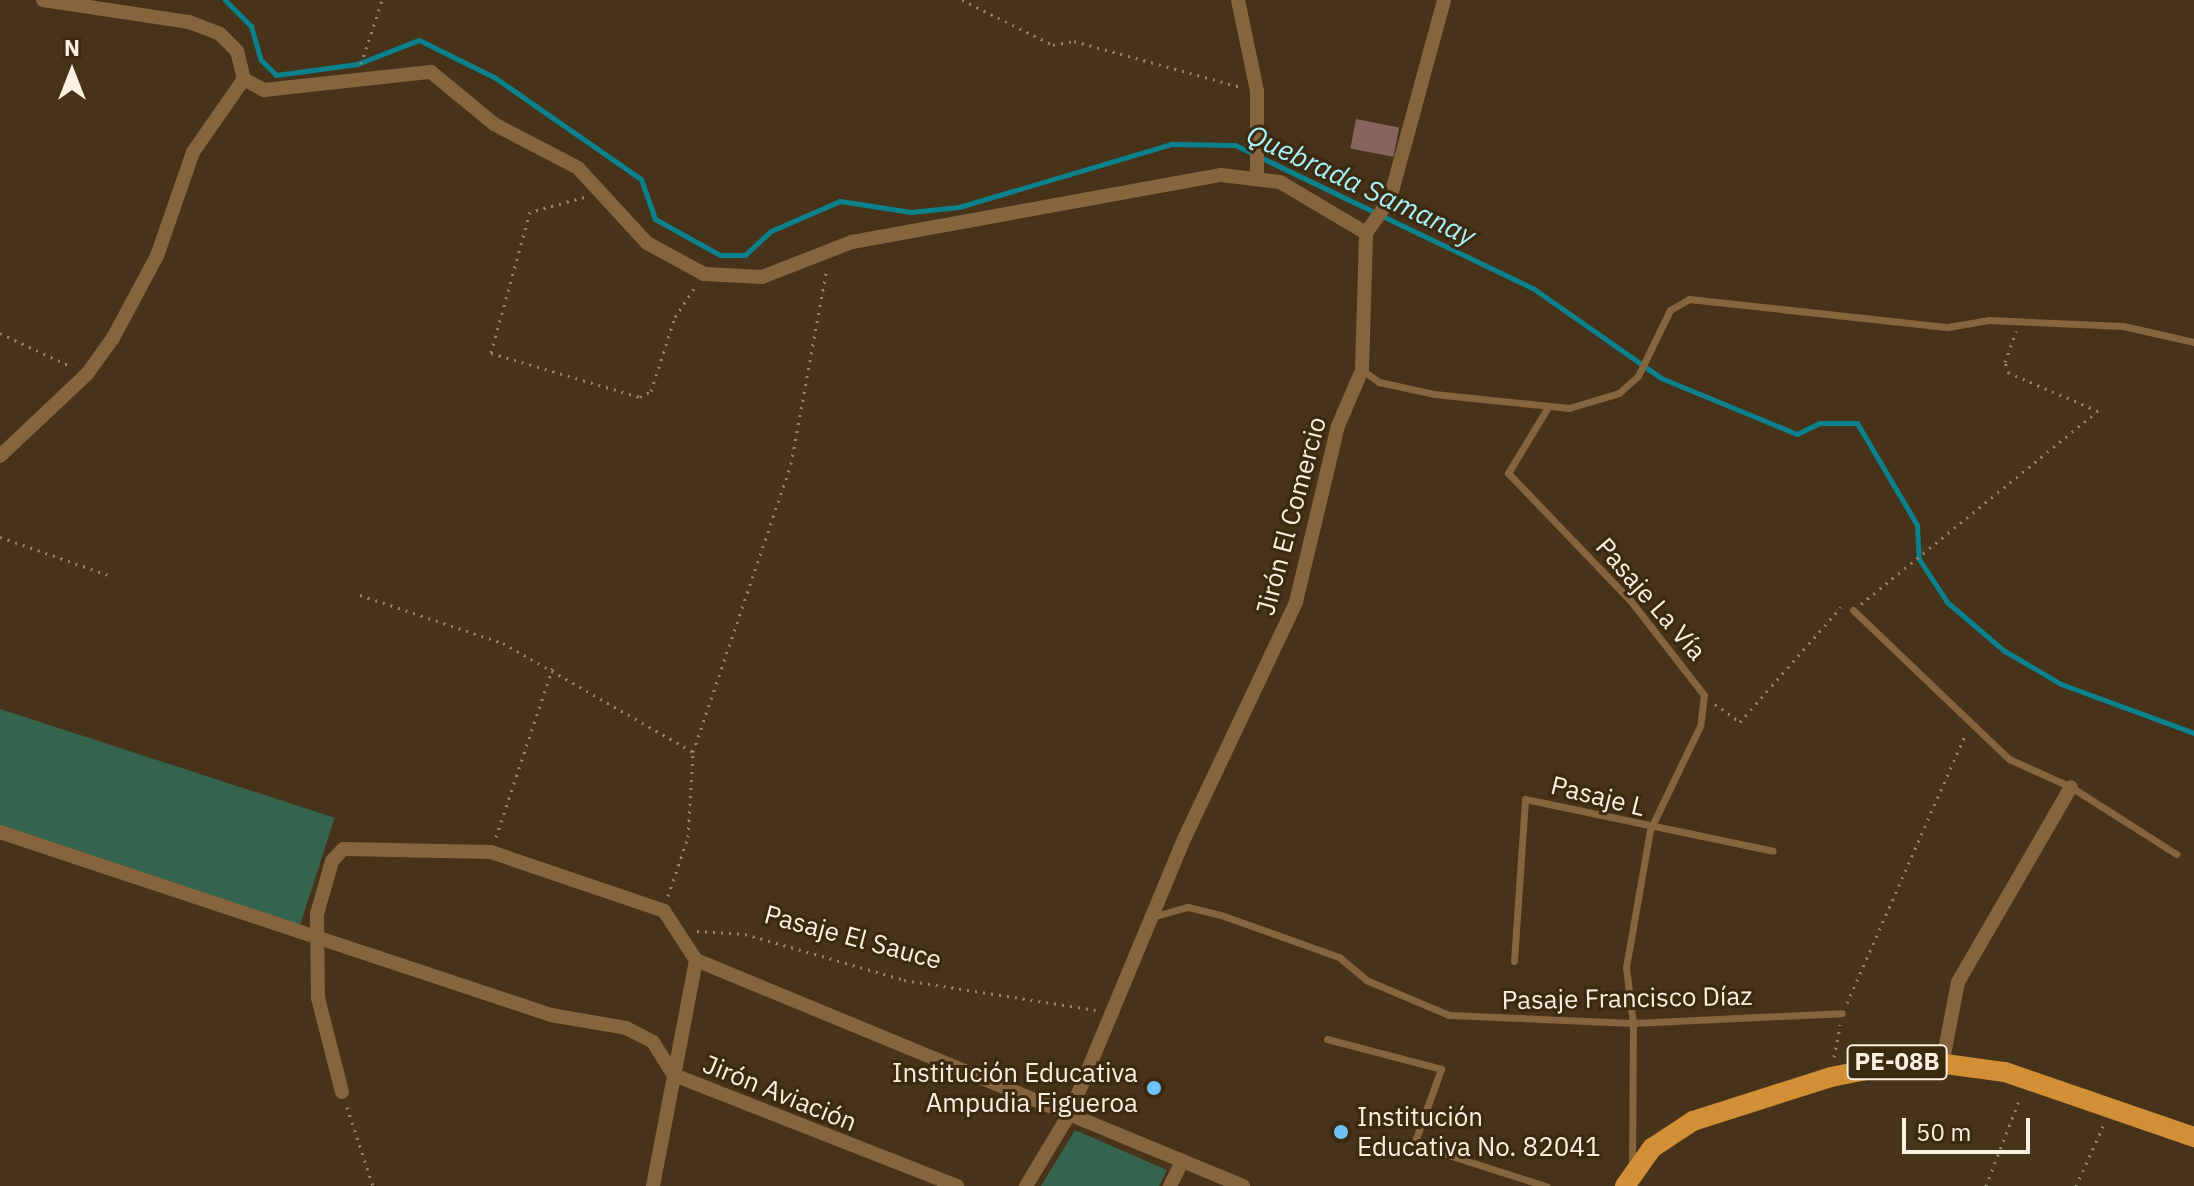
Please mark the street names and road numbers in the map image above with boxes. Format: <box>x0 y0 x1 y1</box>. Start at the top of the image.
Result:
street label: Jirón El Comercio <box>1250 413 1332 619</box>
street label: Pasaje La Vía <box>1589 531 1713 667</box>
street label: Pasaje L <box>1548 769 1648 823</box>
street label: Pasaje El Sauce <box>761 898 945 976</box>
street label: Pasaje Francisco Díaz <box>1501 980 1753 1016</box>
road number: PE-08B <box>1845 1042 1949 1082</box>
street label: Jirón Aviación <box>699 1048 861 1138</box>

